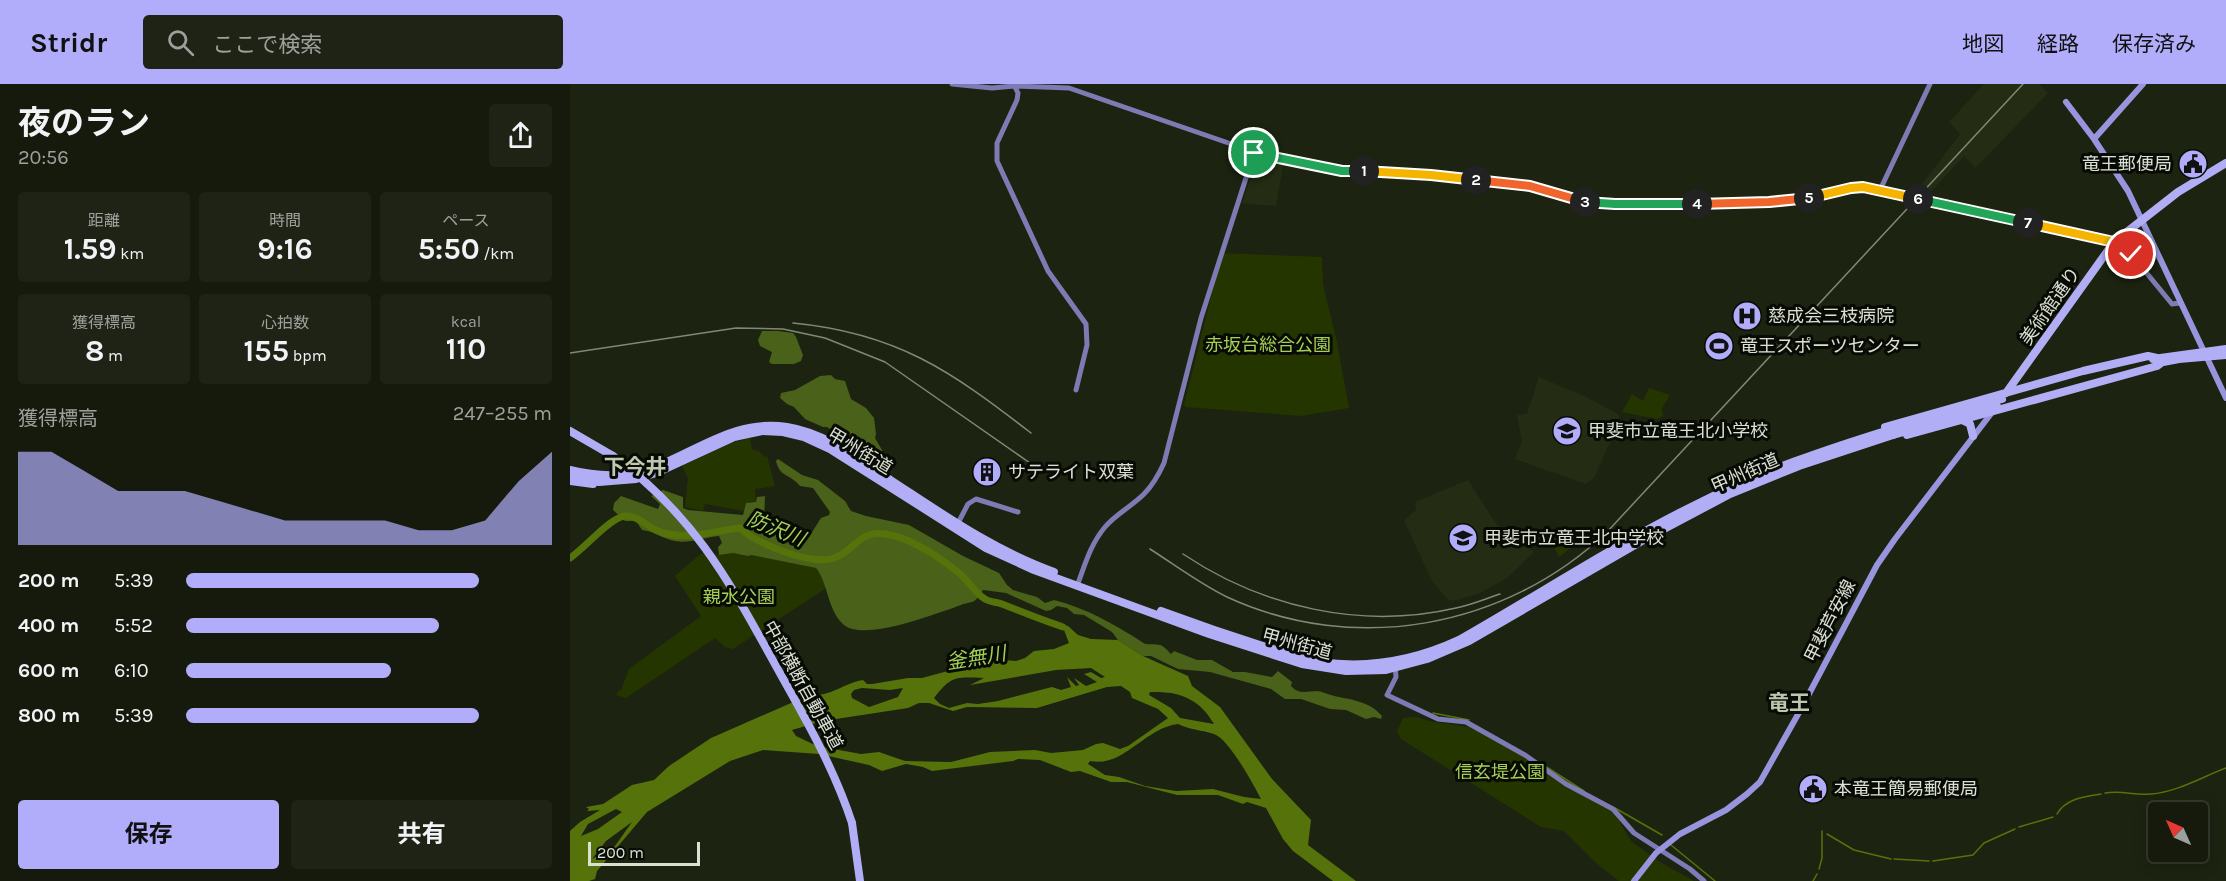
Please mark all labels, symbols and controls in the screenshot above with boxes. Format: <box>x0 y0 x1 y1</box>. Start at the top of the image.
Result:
search box <box>143 15 563 69</box>
text: Stridr <box>30 26 107 59</box>
icon: search <box>164 26 197 59</box>
text: ここで検索 <box>212 32 322 58</box>
text: 地図 <box>1962 32 2004 56</box>
text: 経路 <box>2037 32 2079 56</box>
text: 保存済み <box>2112 32 2196 56</box>
text: 夜のラン <box>18 104 150 142</box>
button: share <box>489 104 552 167</box>
pin <box>1228 127 1279 178</box>
icon: arrive <box>1237 136 1270 169</box>
text: 20:56 <box>18 146 69 169</box>
public building icon: 竜王郵便局 <box>2177 148 2209 180</box>
place label: 竜王郵便局 <box>2082 153 2172 175</box>
pin: 1 <box>1349 156 1379 186</box>
text: 1 <box>1361 161 1367 180</box>
pin: 2 <box>1461 165 1491 195</box>
text: 2 <box>1471 170 1481 189</box>
pin: 5 <box>1794 183 1824 213</box>
pin: 6 <box>1903 184 1933 214</box>
pin: 3 <box>1570 187 1600 217</box>
text: 5 <box>1804 188 1814 207</box>
pin: 4 <box>1682 189 1712 219</box>
text: 6 <box>1913 189 1923 208</box>
text: 3 <box>1580 192 1590 211</box>
text: 4 <box>1692 194 1702 213</box>
pin: 7 <box>2013 208 2043 238</box>
text: 距離 <box>88 211 120 230</box>
text: 時間 <box>269 211 301 230</box>
text: ペース <box>442 211 490 230</box>
text: 7 <box>2024 213 2032 232</box>
pin <box>2105 228 2156 279</box>
text: 1.59 <box>64 231 117 267</box>
text: 9:16 <box>257 231 313 267</box>
text: 5:50 <box>418 231 480 267</box>
icon: check <box>2114 237 2147 270</box>
text: km <box>117 244 144 263</box>
text: /km <box>480 244 514 263</box>
street label: 美術館通り <box>2015 263 2085 349</box>
hospital icon: 慈成会三枝病院 <box>1731 300 1763 332</box>
place label: 慈成会三枝病院 <box>1768 305 1894 327</box>
text: kcal <box>451 312 481 331</box>
text: 獲得標高 <box>72 313 136 332</box>
text: 心拍数 <box>261 313 309 332</box>
sports icon: 竜王スポーツセンター <box>1703 330 1735 362</box>
text: 110 <box>446 331 486 367</box>
text: 8 <box>85 333 104 369</box>
text: 155 <box>243 333 289 369</box>
park label: 赤坂台総合公園 <box>1205 334 1331 356</box>
place label: 竜王スポーツセンター <box>1740 335 1920 357</box>
text: m <box>104 346 123 365</box>
text: bpm <box>289 346 327 365</box>
text: 247–255 m <box>453 402 552 425</box>
text: 獲得標高 <box>18 407 98 430</box>
school or university icon: 甲斐市立竜王北小学校 <box>1551 415 1583 447</box>
place label: 甲斐市立竜王北小学校 <box>1588 420 1768 442</box>
street label: 甲州街道 <box>823 423 897 479</box>
street label: 甲州街道 <box>1708 448 1782 498</box>
district label: 下今井 <box>604 455 667 479</box>
building icon: サテライト双葉 <box>971 456 1003 488</box>
place label: サテライト双葉 <box>1008 461 1134 483</box>
water label: 防沢川 <box>744 507 810 552</box>
school or university icon: 甲斐市立竜王北中学校 <box>1447 522 1479 554</box>
place label: 甲斐市立竜王北中学校 <box>1484 527 1664 549</box>
text: 200 m <box>18 569 79 592</box>
text: 5:39 <box>114 569 153 592</box>
street label: 甲斐芦安線 <box>1800 576 1860 666</box>
park label: 親水公園 <box>703 586 775 608</box>
text: 400 m <box>18 614 79 637</box>
text: 5:52 <box>114 614 153 637</box>
street label: 中部横断自動車道 <box>758 617 848 753</box>
street label: 甲州街道 <box>1259 624 1335 664</box>
water label: 釜無川 <box>945 642 1009 674</box>
text: 600 m <box>18 659 79 682</box>
text: 6:10 <box>114 659 149 682</box>
district label: 竜王 <box>1768 691 1810 715</box>
text: 800 m <box>18 704 80 727</box>
text: 5:39 <box>114 704 153 727</box>
park label: 信玄堤公園 <box>1455 761 1545 783</box>
public building icon: 本竜王簡易郵便局 <box>1797 773 1829 805</box>
place label: 本竜王簡易郵便局 <box>1834 778 1978 800</box>
button: 保存 <box>18 800 279 869</box>
button: 共有 <box>291 800 552 869</box>
north arrow <box>2148 802 2208 862</box>
map controls <box>2148 802 2208 862</box>
scale bar <box>588 839 700 866</box>
text: 200 m <box>597 843 644 862</box>

